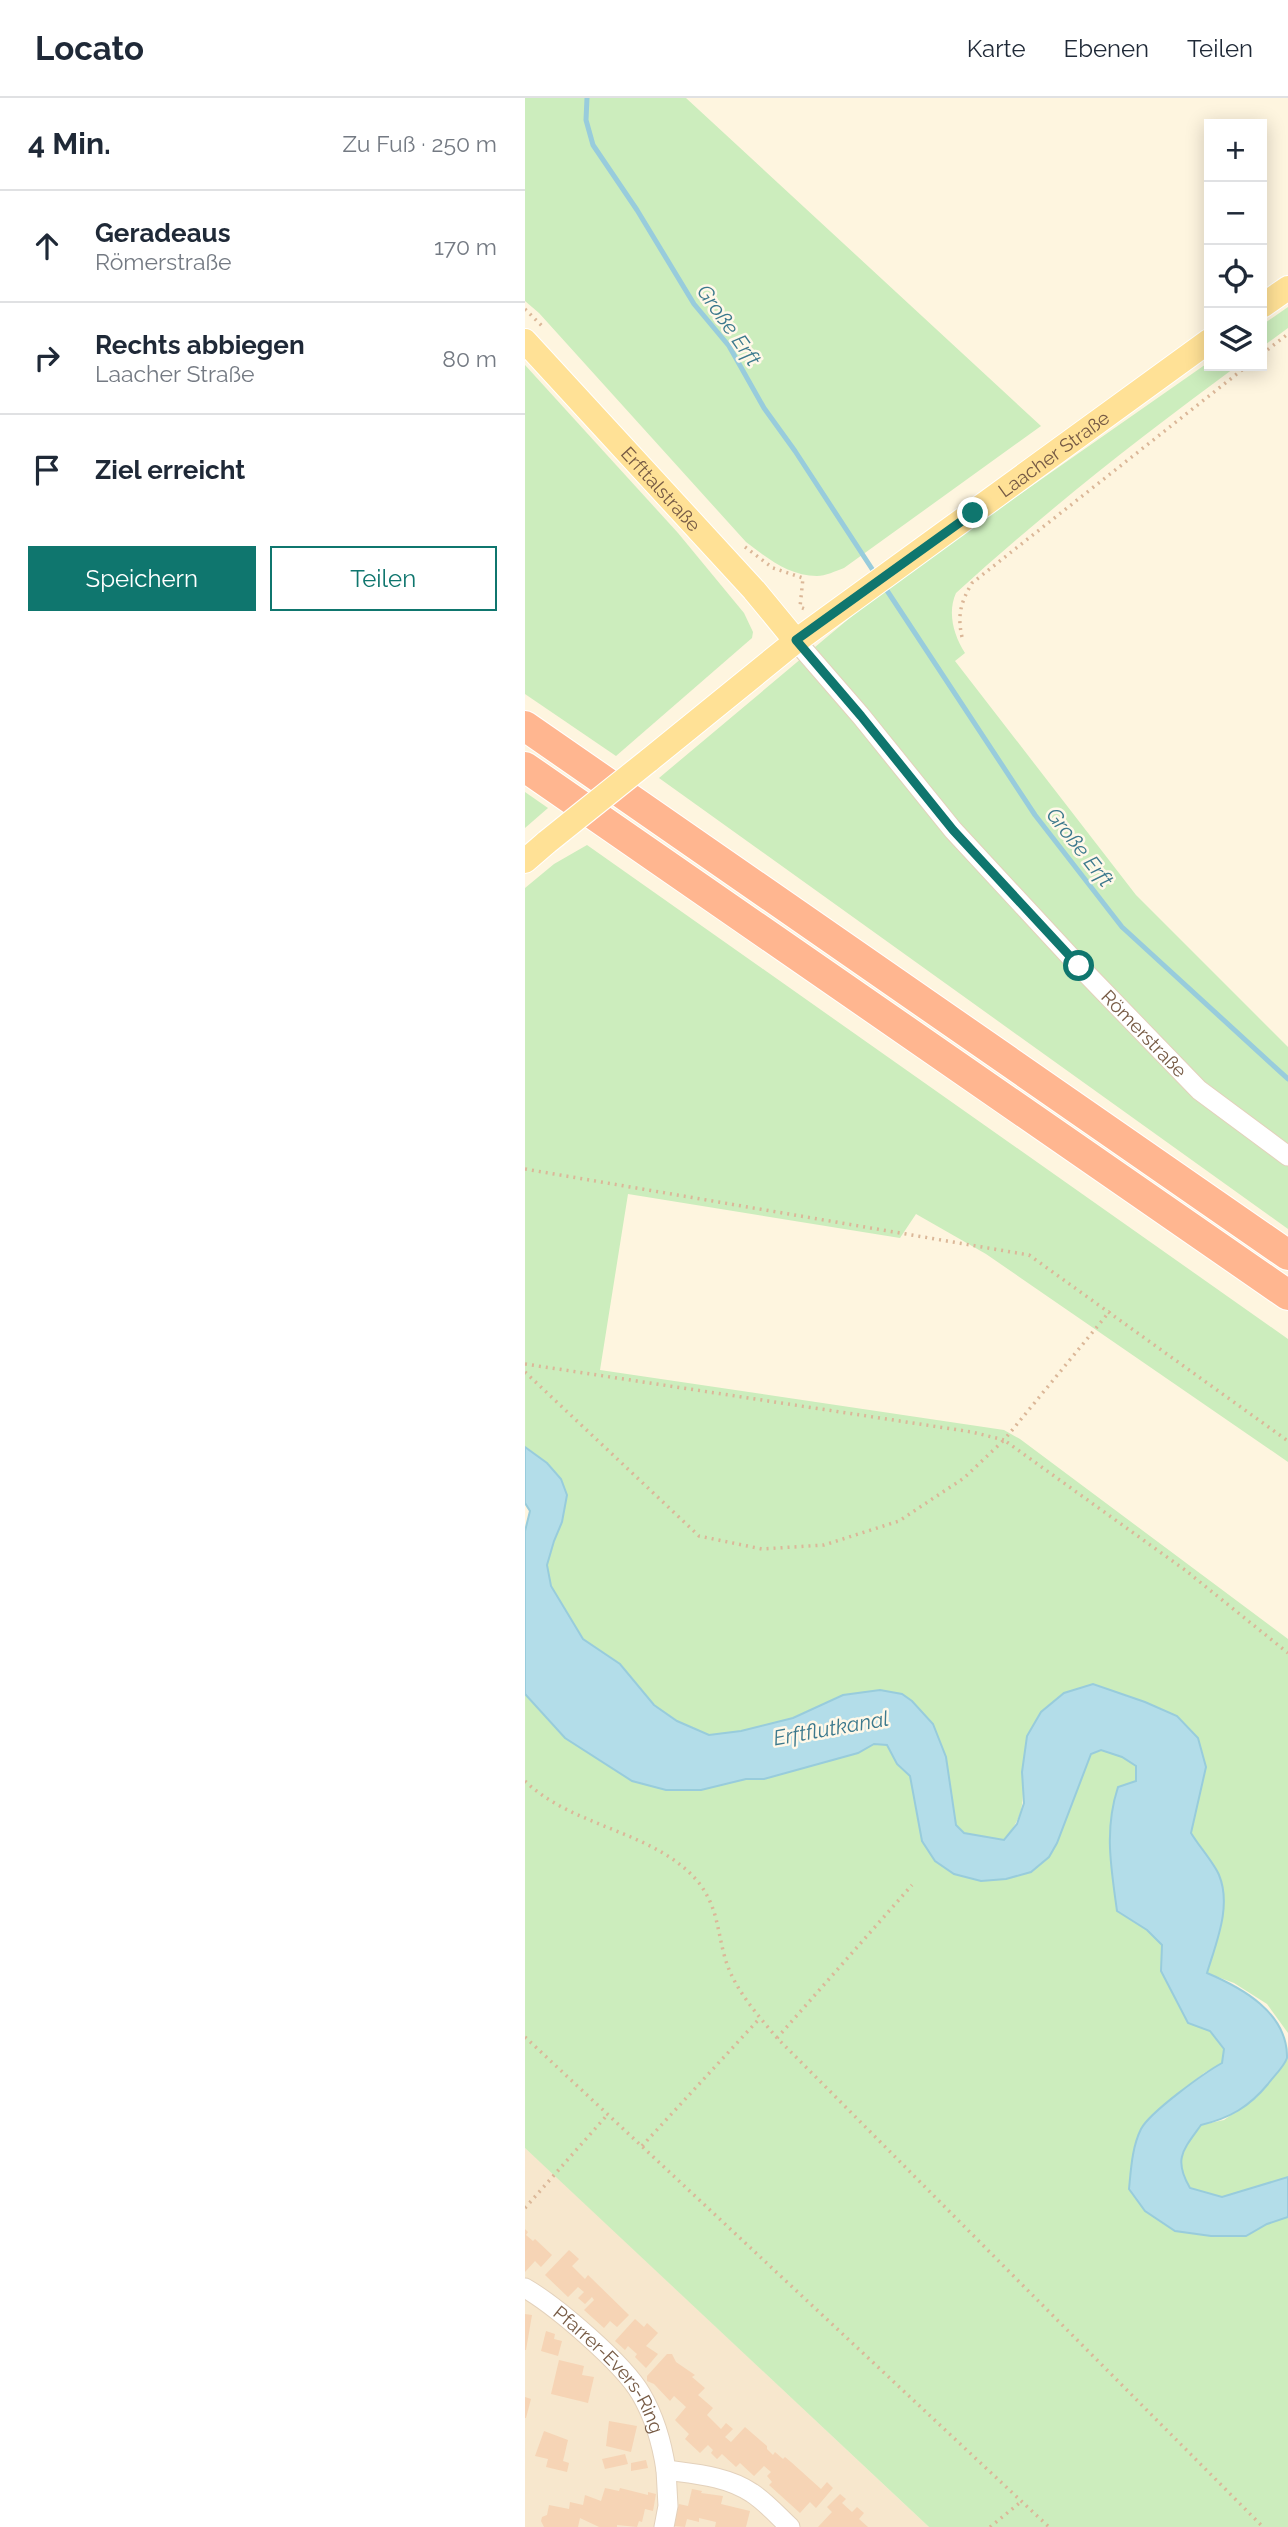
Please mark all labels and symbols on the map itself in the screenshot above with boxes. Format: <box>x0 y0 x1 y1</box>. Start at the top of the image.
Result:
water label: Große Erft <box>692 279 766 371</box>
street label: Laacher Straße <box>994 406 1114 502</box>
street label: Erfttalstraße <box>617 442 705 536</box>
route end <box>957 497 988 528</box>
water label: Große Erft <box>1041 802 1119 892</box>
route start <box>1063 950 1094 981</box>
street label: Römerstraße <box>1097 985 1191 1082</box>
water label: Erftflutkanal <box>771 1706 891 1750</box>
street label: Pfarrer-Evers-Ring <box>549 2301 668 2436</box>

